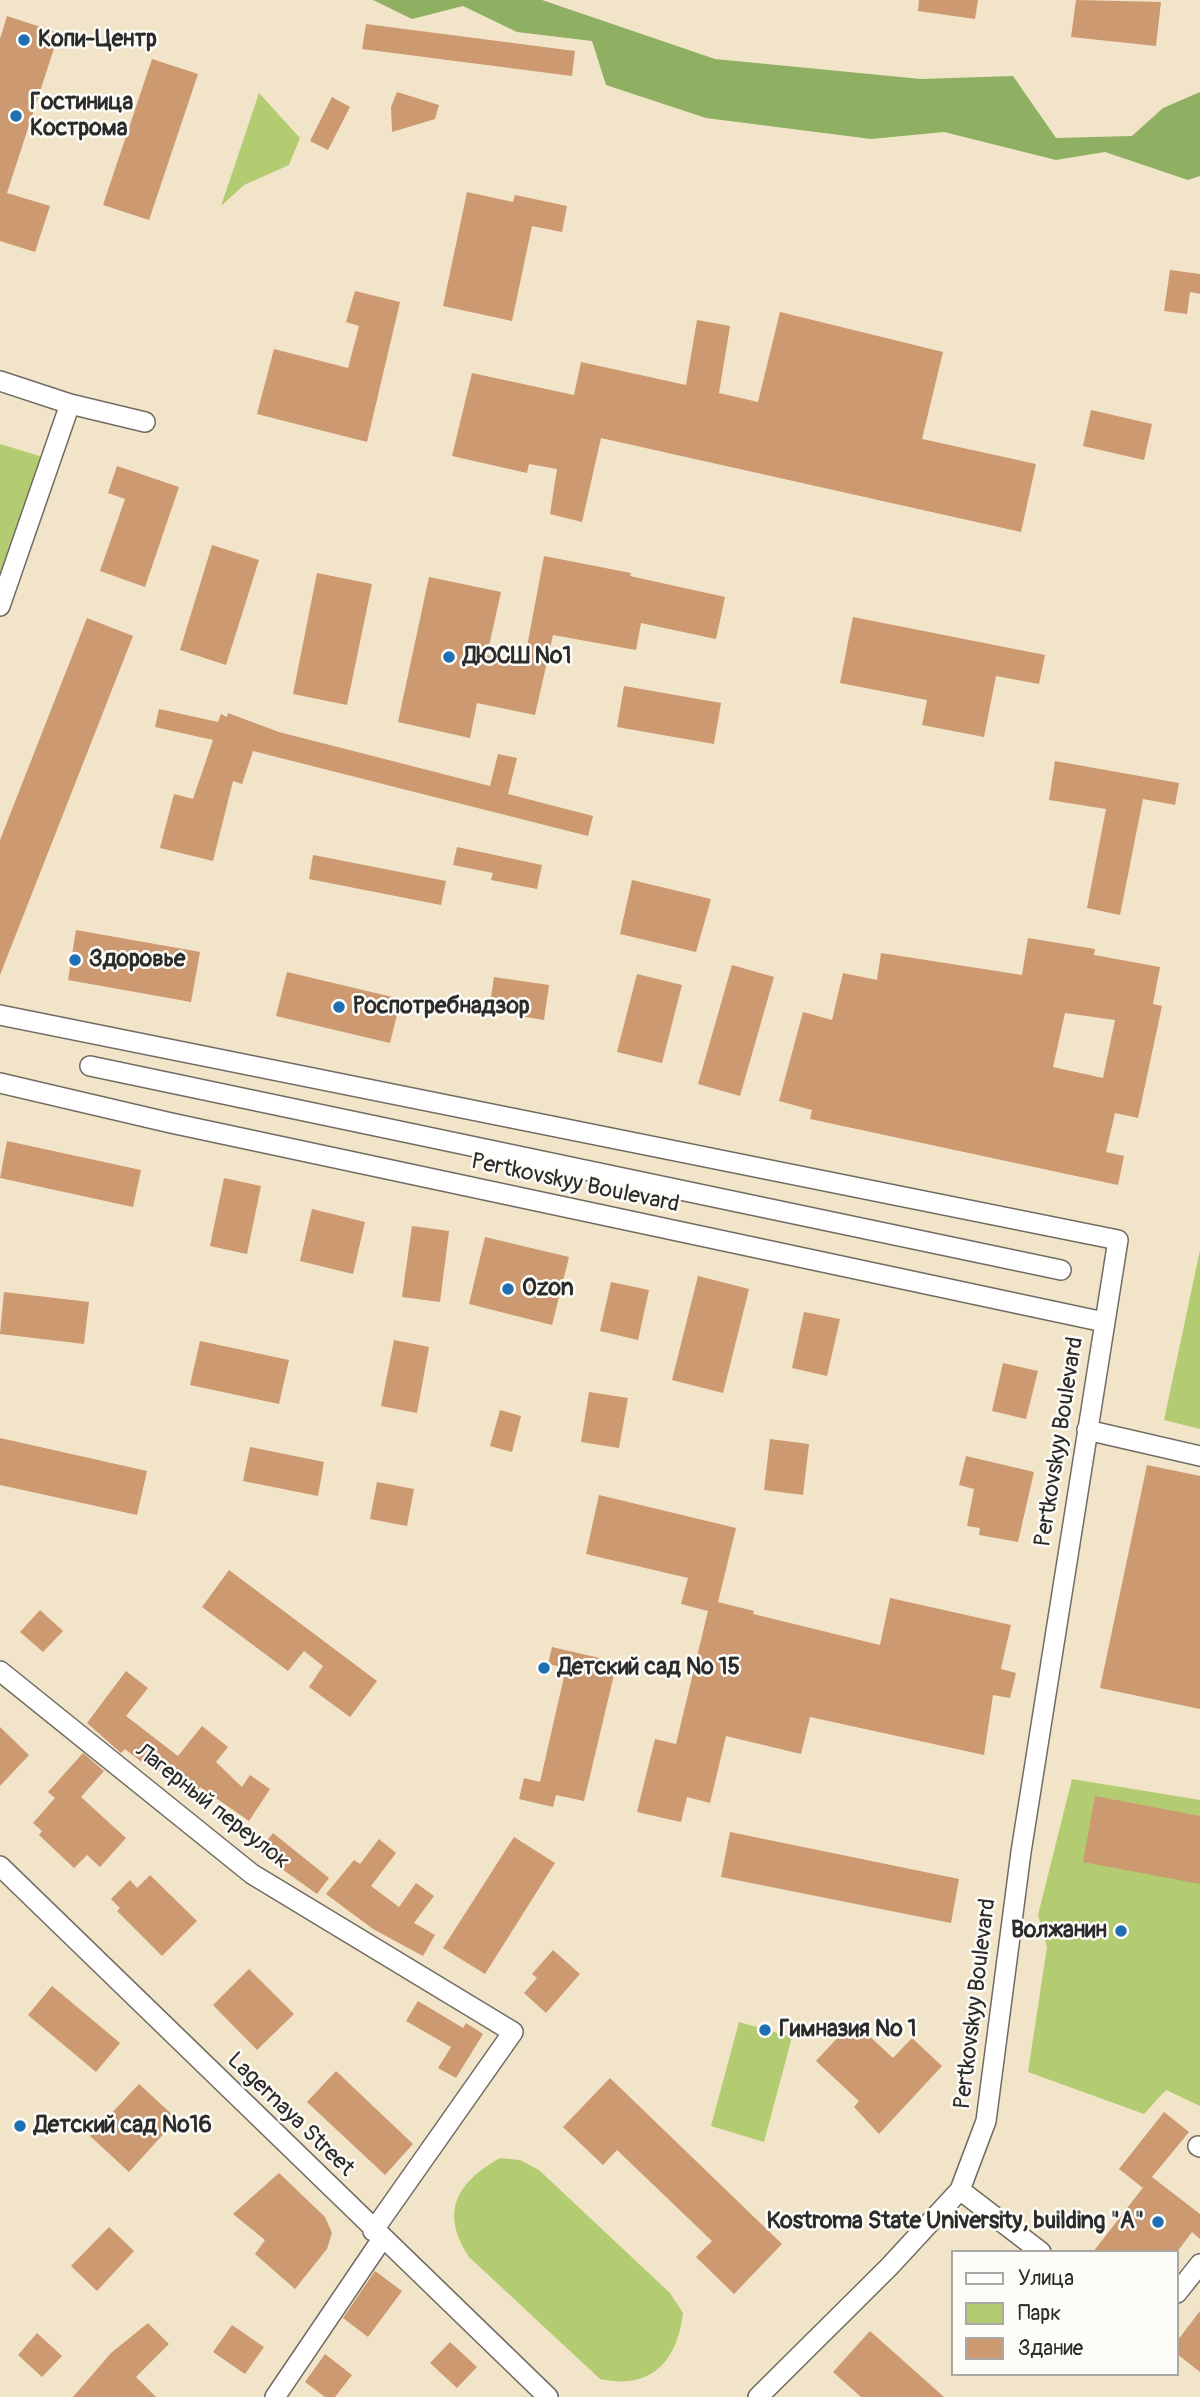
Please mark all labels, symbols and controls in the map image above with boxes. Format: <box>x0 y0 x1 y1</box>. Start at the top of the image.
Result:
place label: Копи-Центр <box>38 26 157 54</box>
marker: Копи-Центр <box>16 32 32 48</box>
place label: Гостиница Кострома <box>30 89 133 143</box>
marker: Гостиница Кострома <box>8 108 24 124</box>
place label: ДЮСШ №1 <box>463 643 571 671</box>
marker: ДЮСШ №1 <box>441 649 457 665</box>
place label: Здоровье <box>89 946 185 974</box>
marker: Здоровье <box>67 952 83 968</box>
place label: Роспотребнадзор <box>353 993 530 1021</box>
marker: Роспотребнадзор <box>331 999 347 1015</box>
street label: Pertkovskyy Boulevard <box>468 1148 682 1220</box>
place label: Ozon <box>522 1275 574 1303</box>
marker: Ozon <box>500 1281 516 1297</box>
street label: Pertkovskyy Boulevard <box>1030 1335 1090 1549</box>
place label: Детский сад № 15 <box>558 1654 740 1682</box>
marker: Детский сад № 15 <box>536 1660 552 1676</box>
street label: Лагерный переулок <box>129 1738 295 1876</box>
street label: Pertkovskyy Boulevard <box>949 1897 1003 2111</box>
place label: Волжанин <box>1011 1917 1107 1945</box>
marker: Волжанин <box>1113 1923 1129 1939</box>
place label: Гимназия № 1 <box>779 2016 917 2044</box>
marker: Гимназия № 1 <box>757 2022 773 2038</box>
street label: Lagernaya Street <box>221 2047 359 2183</box>
place label: Детский сад №16 <box>34 2112 212 2140</box>
marker: Детский сад №16 <box>12 2118 28 2134</box>
place label: Kostroma State University, building "A" <box>766 2208 1144 2236</box>
marker: Kostroma State University, building "A" <box>1150 2214 1166 2230</box>
legend <box>951 2250 1179 2376</box>
text: Улица <box>1018 2265 1074 2292</box>
text: Парк <box>1018 2300 1061 2327</box>
text: Здание <box>1018 2335 1083 2362</box>

